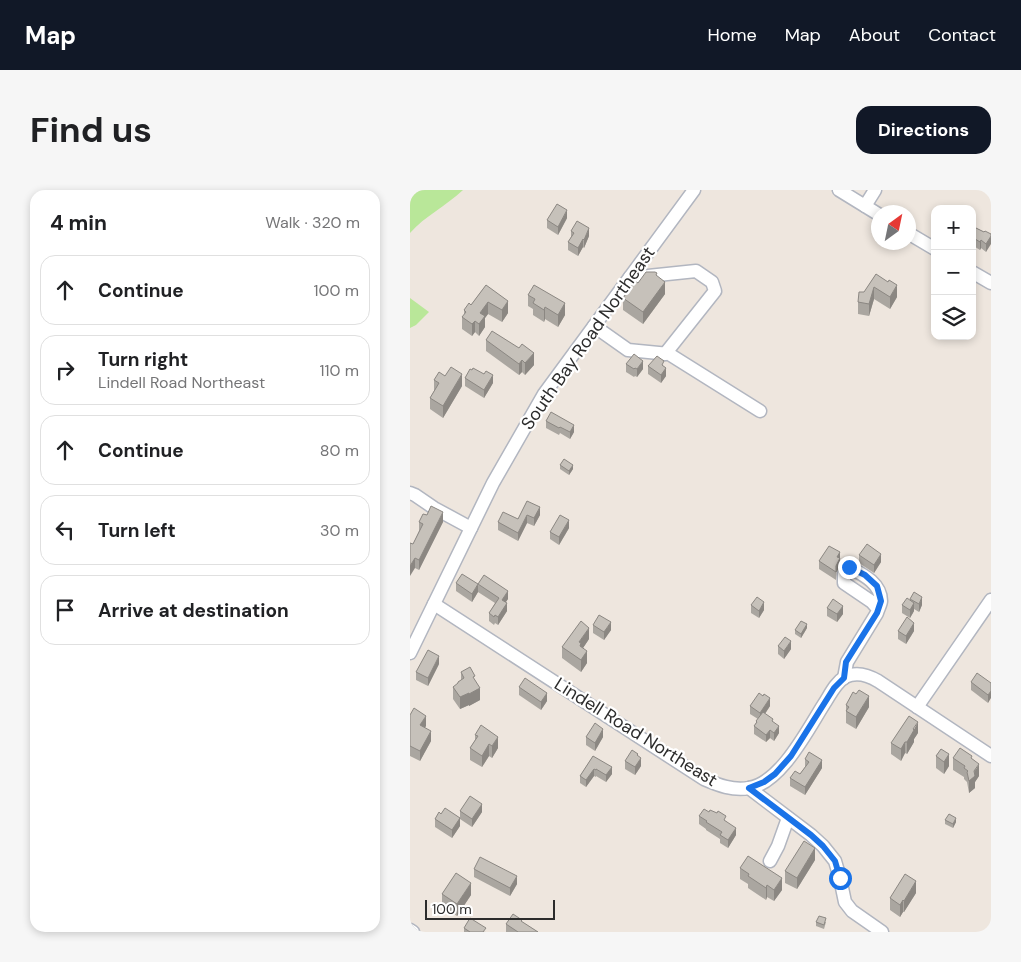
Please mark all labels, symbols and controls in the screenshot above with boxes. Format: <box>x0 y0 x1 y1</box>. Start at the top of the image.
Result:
text: Map <box>25 20 76 51</box>
text: Home <box>707 23 757 47</box>
text: Map <box>785 23 821 47</box>
text: About <box>849 23 900 47</box>
text: Contact <box>928 23 996 47</box>
button: Directions <box>856 106 991 154</box>
text: Find us <box>30 107 152 153</box>
north arrow <box>871 205 916 250</box>
map controls <box>931 205 976 340</box>
button: + <box>931 205 976 250</box>
text: 4 min <box>50 209 107 237</box>
text: Walk · 320 m <box>265 212 360 233</box>
street label: South Bay Road Northeast <box>516 242 660 434</box>
button: − <box>931 250 976 295</box>
icon: ahead <box>51 276 79 304</box>
text: Continue <box>98 278 184 303</box>
text: 100 m <box>314 280 359 301</box>
button: layers <box>931 295 976 340</box>
text: Turn right <box>98 347 188 372</box>
icon: right <box>51 356 79 384</box>
text: 110 m <box>320 360 359 381</box>
text: Lindell Road Northeast <box>98 372 265 393</box>
icon: ahead <box>51 436 79 464</box>
text: Continue <box>98 438 184 463</box>
text: 80 m <box>320 440 359 461</box>
icon: left <box>51 516 79 544</box>
text: Turn left <box>98 518 176 543</box>
text: 30 m <box>320 520 359 541</box>
route end <box>838 556 861 579</box>
icon: arrive <box>51 596 79 624</box>
text: Arrive at destination <box>98 598 289 623</box>
street label: Lindell Road Northeast <box>550 672 722 792</box>
route start <box>829 867 852 890</box>
scale bar <box>425 897 555 920</box>
text: 100 m <box>432 900 472 918</box>

